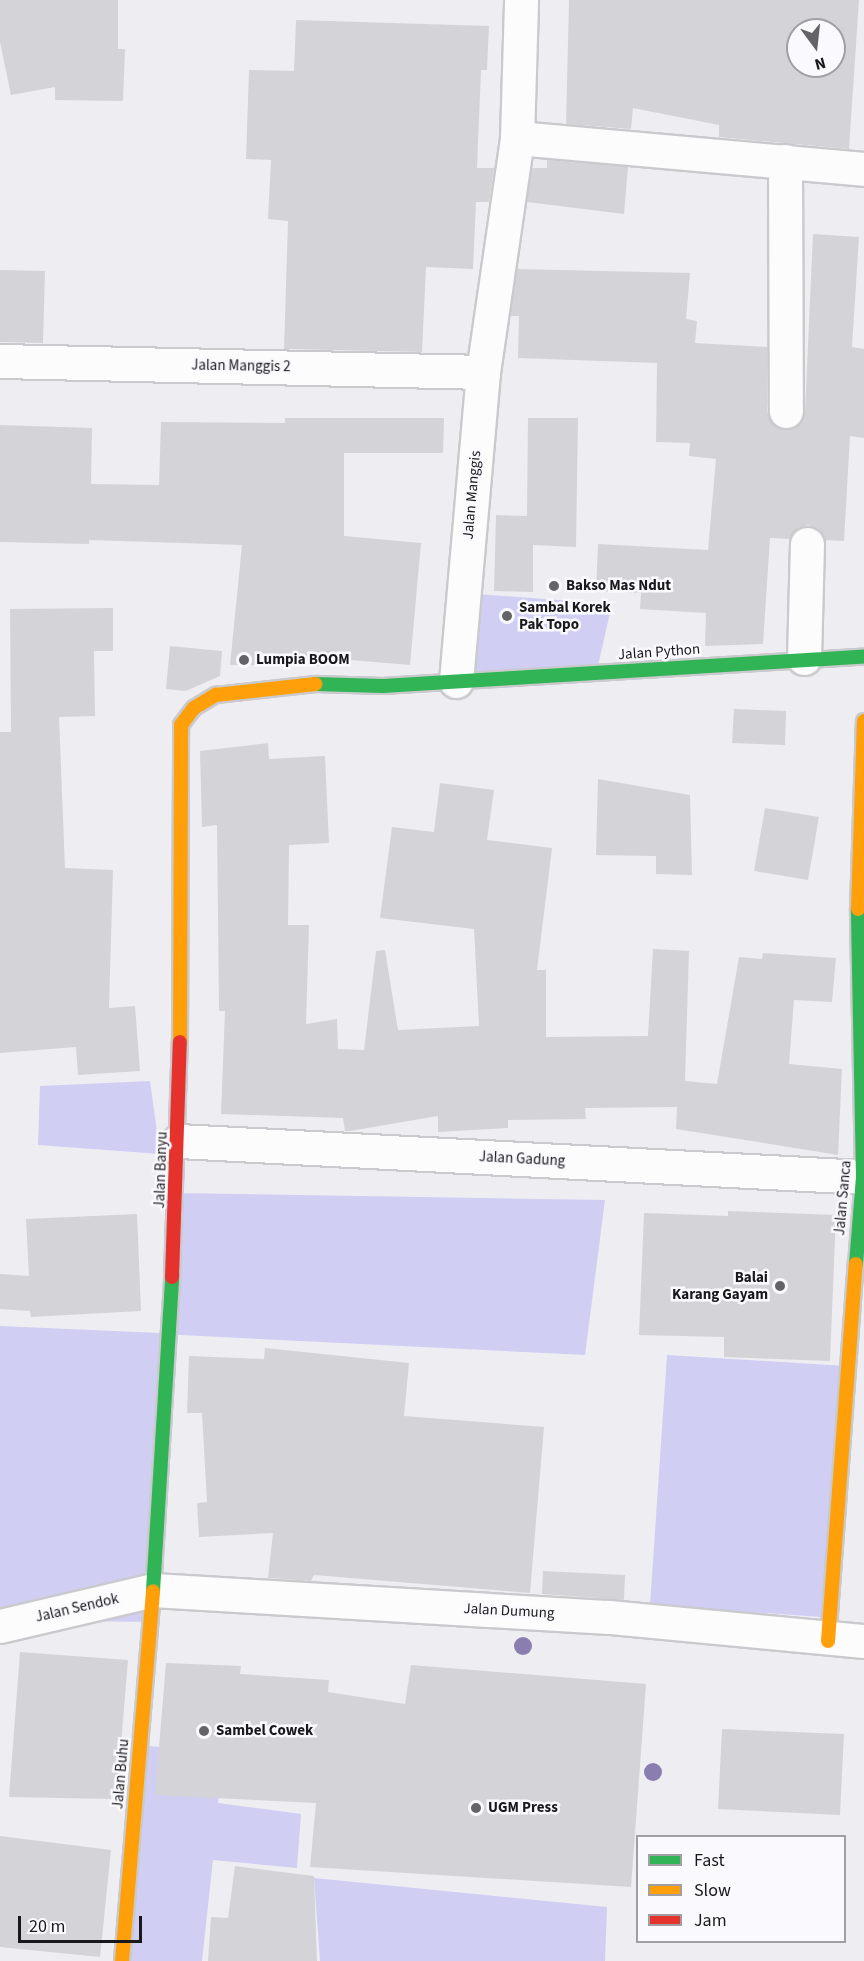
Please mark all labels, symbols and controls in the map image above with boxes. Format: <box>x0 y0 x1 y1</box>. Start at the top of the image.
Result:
north arrow <box>786 18 846 78</box>
text: N <box>812 51 828 75</box>
street label: Jalan Manggis 2 <box>191 356 291 376</box>
street label: Jalan Manggis <box>459 450 485 540</box>
place label: Bakso Mas Ndut <box>566 577 671 595</box>
marker: Bakso Mas Ndut <box>547 579 561 593</box>
place label: Sambal Korek Pak Topo <box>519 598 611 633</box>
marker: Sambal Korek Pak Topo <box>500 609 514 623</box>
street label: Jalan Python <box>617 640 701 664</box>
place label: Lumpia BOOM <box>256 651 350 669</box>
marker: Lumpia BOOM <box>237 653 251 667</box>
street label: Jalan Banyu <box>151 1131 171 1209</box>
street label: Jalan Gadung <box>478 1148 566 1170</box>
street label: Jalan Sanca <box>831 1160 855 1236</box>
place label: Balai Karang Gayam <box>672 1268 768 1303</box>
marker: Balai Karang Gayam <box>773 1279 787 1293</box>
street label: Jalan Sendok <box>34 1590 120 1626</box>
street label: Jalan Dumung <box>463 1600 555 1622</box>
place label: Sambel Cowek <box>216 1722 313 1740</box>
marker: Sambel Cowek <box>197 1724 211 1738</box>
street label: Jalan Buhu <box>109 1738 133 1810</box>
place label: UGM Press <box>488 1799 558 1817</box>
marker: UGM Press <box>469 1801 483 1815</box>
legend <box>636 1835 846 1943</box>
text: Fast <box>694 1848 725 1873</box>
text: Slow <box>694 1878 731 1903</box>
scale bar <box>21 1904 146 1942</box>
text: Jam <box>694 1908 727 1933</box>
text: 20 m <box>29 1914 65 1939</box>

